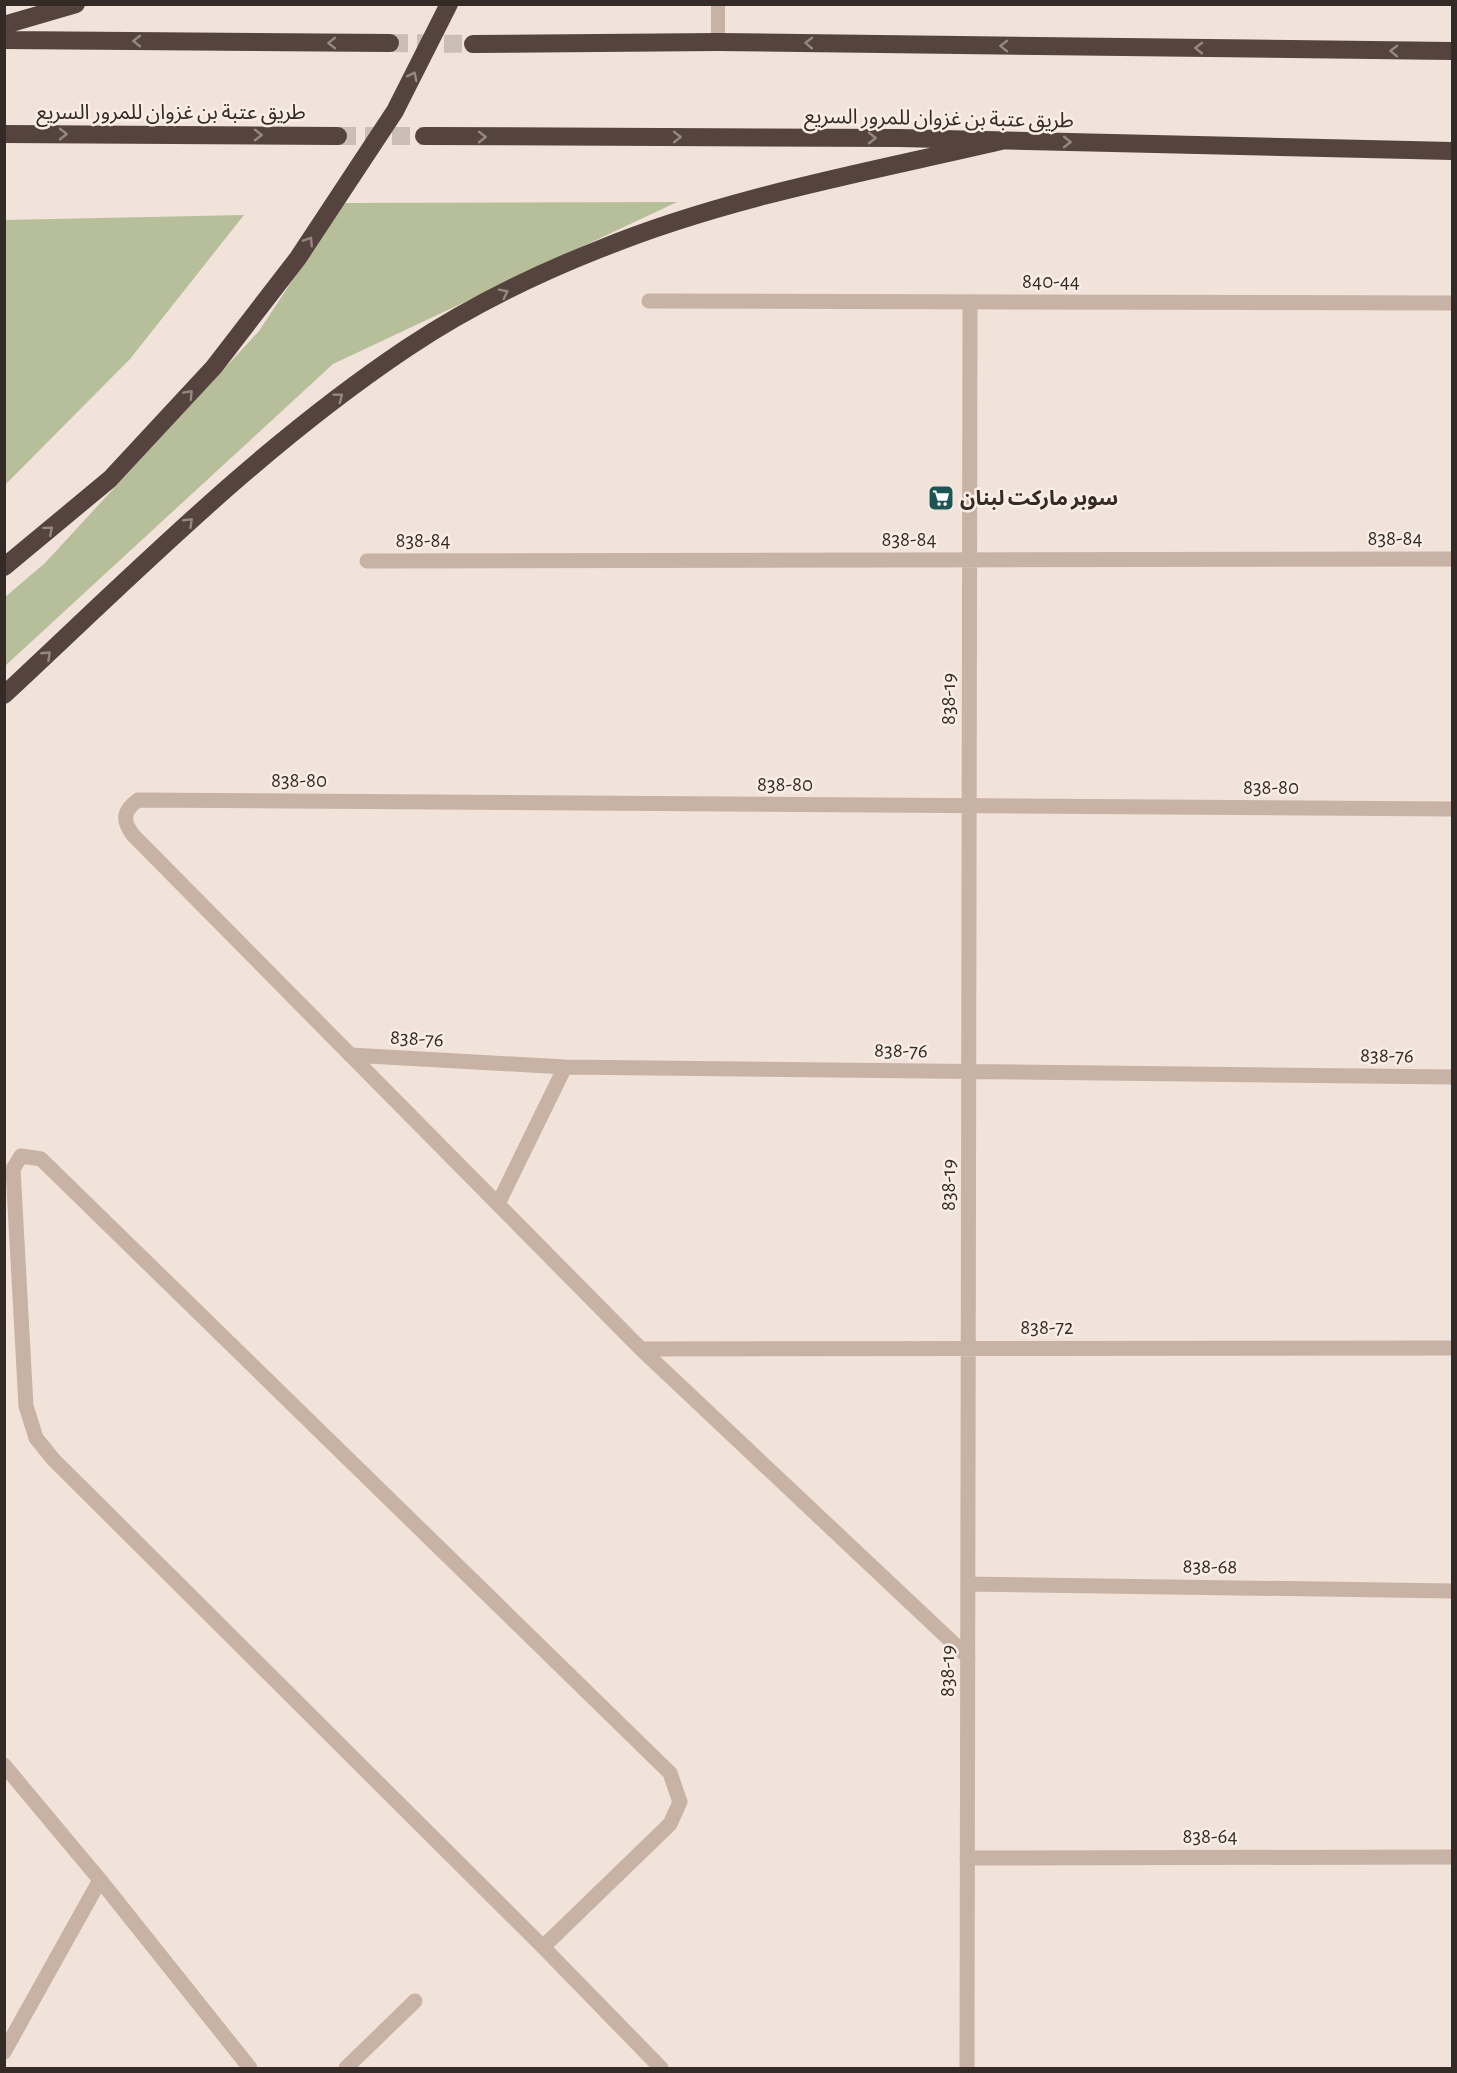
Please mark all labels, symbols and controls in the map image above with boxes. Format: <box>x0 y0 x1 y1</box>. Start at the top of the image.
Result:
one-way arrow <box>132 35 141 47</box>
one-way arrow <box>327 37 336 49</box>
one-way arrow <box>805 37 814 50</box>
one-way arrow <box>1000 40 1009 52</box>
one-way arrow <box>1195 42 1204 54</box>
one-way arrow <box>1390 44 1399 57</box>
one-way arrow <box>406 71 417 82</box>
street label: طريق عتبة بن غزوان للمرور السريع <box>36 102 306 127</box>
street label: طريق عتبة بن غزوان للمرور السريع <box>804 106 1074 135</box>
one-way arrow <box>58 128 67 141</box>
one-way arrow <box>253 129 262 141</box>
one-way arrow <box>478 130 487 143</box>
one-way arrow <box>673 131 682 143</box>
one-way arrow <box>868 132 877 144</box>
one-way arrow <box>1063 136 1072 149</box>
one-way arrow <box>302 236 313 247</box>
street label: 840-44 <box>1022 271 1080 292</box>
one-way arrow <box>497 289 508 300</box>
one-way arrow <box>182 390 193 401</box>
one-way arrow <box>332 393 343 404</box>
supermarket icon: سوبر ماركت لبنان <box>926 483 956 513</box>
place label: سوبر ماركت لبنان <box>960 488 1118 510</box>
one-way arrow <box>182 518 193 529</box>
one-way arrow <box>43 526 54 537</box>
street label: 838-84 <box>1367 528 1423 549</box>
street label: 838-84 <box>881 529 937 550</box>
street label: 838-84 <box>395 530 451 551</box>
one-way arrow <box>41 651 51 662</box>
street label: 838-19 <box>938 673 959 725</box>
street label: 838-80 <box>271 770 327 791</box>
street label: 838-80 <box>757 774 813 795</box>
street label: 838-80 <box>1243 777 1299 798</box>
street label: 838-76 <box>390 1027 444 1050</box>
street label: 838-76 <box>874 1040 928 1061</box>
street label: 838-76 <box>1360 1045 1414 1066</box>
street label: 838-19 <box>938 1159 959 1211</box>
street label: 838-72 <box>1020 1317 1074 1338</box>
street label: 838-68 <box>1182 1556 1238 1577</box>
street label: 838-19 <box>937 1645 958 1697</box>
street label: 838-64 <box>1183 1826 1237 1847</box>

